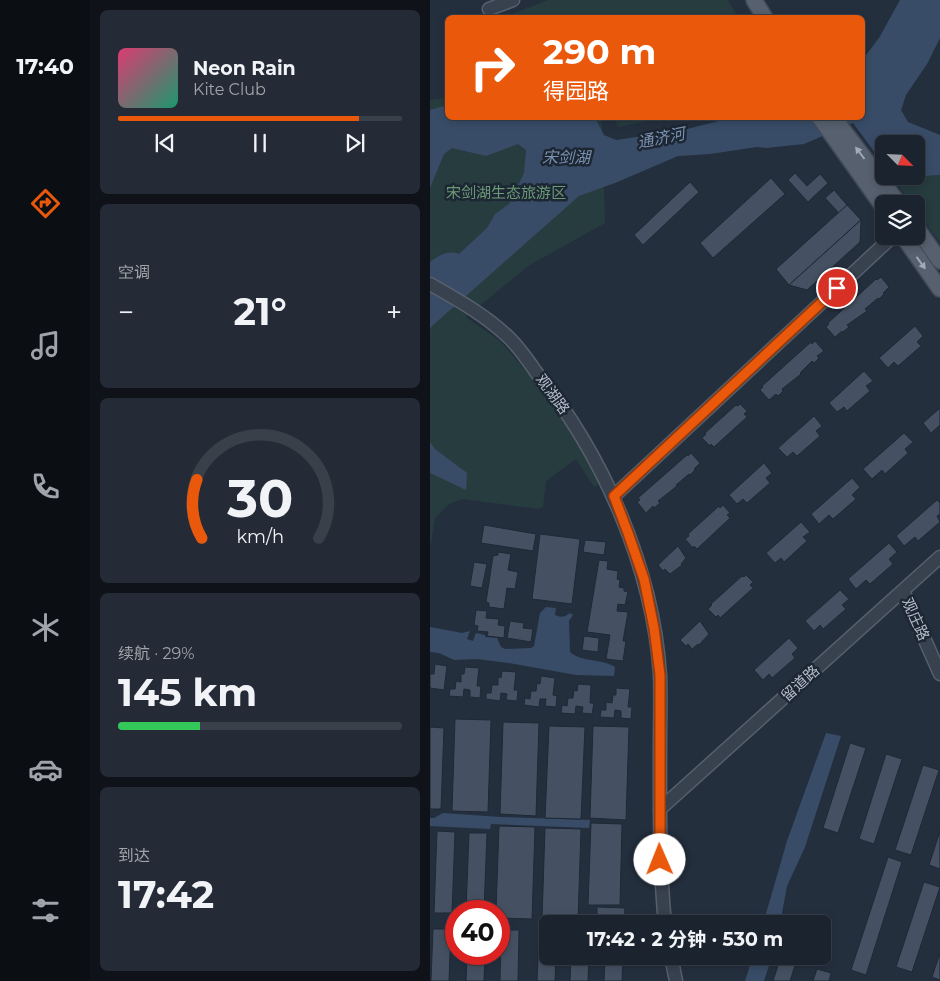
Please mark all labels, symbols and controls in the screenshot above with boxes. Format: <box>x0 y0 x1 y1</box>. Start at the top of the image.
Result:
text: 290 m <box>543 30 656 73</box>
icon: right <box>460 35 525 100</box>
text: 17:40 <box>16 53 74 80</box>
text: Neon Rain <box>193 57 296 80</box>
text: 得园路 <box>543 78 609 105</box>
text: Kite Club <box>193 80 266 99</box>
water label: 通济河 <box>636 124 689 152</box>
icon: previous <box>151 129 179 157</box>
icon: pause <box>246 129 274 157</box>
icon: next <box>341 129 369 157</box>
north arrow <box>875 135 925 185</box>
map controls <box>875 135 925 245</box>
one-way arrow <box>855 147 866 160</box>
water label: 宋剑湖 <box>542 148 593 167</box>
park label: 宋剑湖生态旅游区 <box>446 183 566 202</box>
icon: directions <box>28 186 63 221</box>
button: layers <box>875 195 925 245</box>
one-way arrow <box>916 256 926 270</box>
text: 空调 <box>118 263 150 282</box>
pin <box>816 267 858 309</box>
icon: arrive <box>823 274 851 302</box>
text: 21° <box>233 288 287 335</box>
text: − <box>118 295 134 329</box>
text: + <box>386 295 402 329</box>
icon: music <box>28 328 63 363</box>
street label: 观湖路 <box>532 370 574 418</box>
text: 30 <box>226 467 293 530</box>
icon: phone <box>28 469 63 504</box>
text: km/h <box>236 526 284 547</box>
street label: 观庄路 <box>898 595 934 643</box>
icon: climate <box>28 610 63 645</box>
text: 续航 · 29% <box>118 644 195 663</box>
street label: 留道路 <box>777 661 823 705</box>
text: 145 km <box>118 669 257 716</box>
icon: car <box>28 752 63 787</box>
position arrow <box>633 833 685 885</box>
text: 到达 <box>118 846 150 865</box>
text: 17:42 <box>118 871 214 918</box>
icon: filters <box>28 893 63 928</box>
speed limit sign: 40 <box>445 900 510 965</box>
text: 17:42 · 2 分钟 · 530 m <box>587 928 783 951</box>

